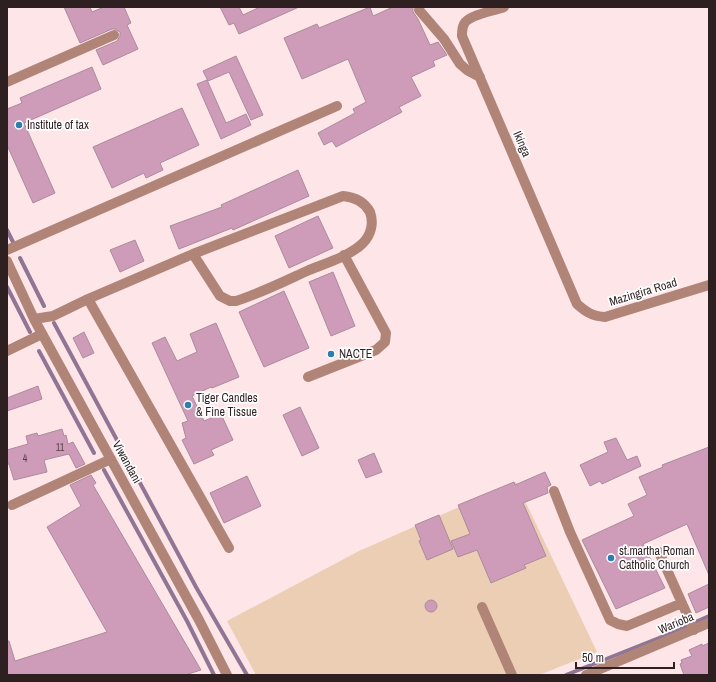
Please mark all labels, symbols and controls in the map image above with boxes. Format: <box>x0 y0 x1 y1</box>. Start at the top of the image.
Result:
place label: Institute of tax <box>27 117 89 133</box>
marker: Institute of tax <box>14 120 24 130</box>
street label: Ikinga <box>509 129 535 160</box>
street label: Mazingira Road <box>607 274 679 310</box>
place label: NACTE <box>339 346 372 362</box>
marker: NACTE <box>326 349 336 359</box>
place label: Tiger Candles & Fine Tissue <box>196 390 258 420</box>
marker: Tiger Candles & Fine Tissue <box>183 400 193 410</box>
street label: Viwandani <box>109 438 145 486</box>
house number: 11 <box>56 441 65 454</box>
house number: 4 <box>23 452 28 465</box>
place label: st.martha Roman Catholic Church <box>619 543 694 573</box>
marker: st.martha Roman Catholic Church <box>606 553 616 563</box>
street label: Warioba <box>656 608 697 638</box>
scale bar <box>576 644 674 670</box>
text: 50 m <box>582 650 604 666</box>

